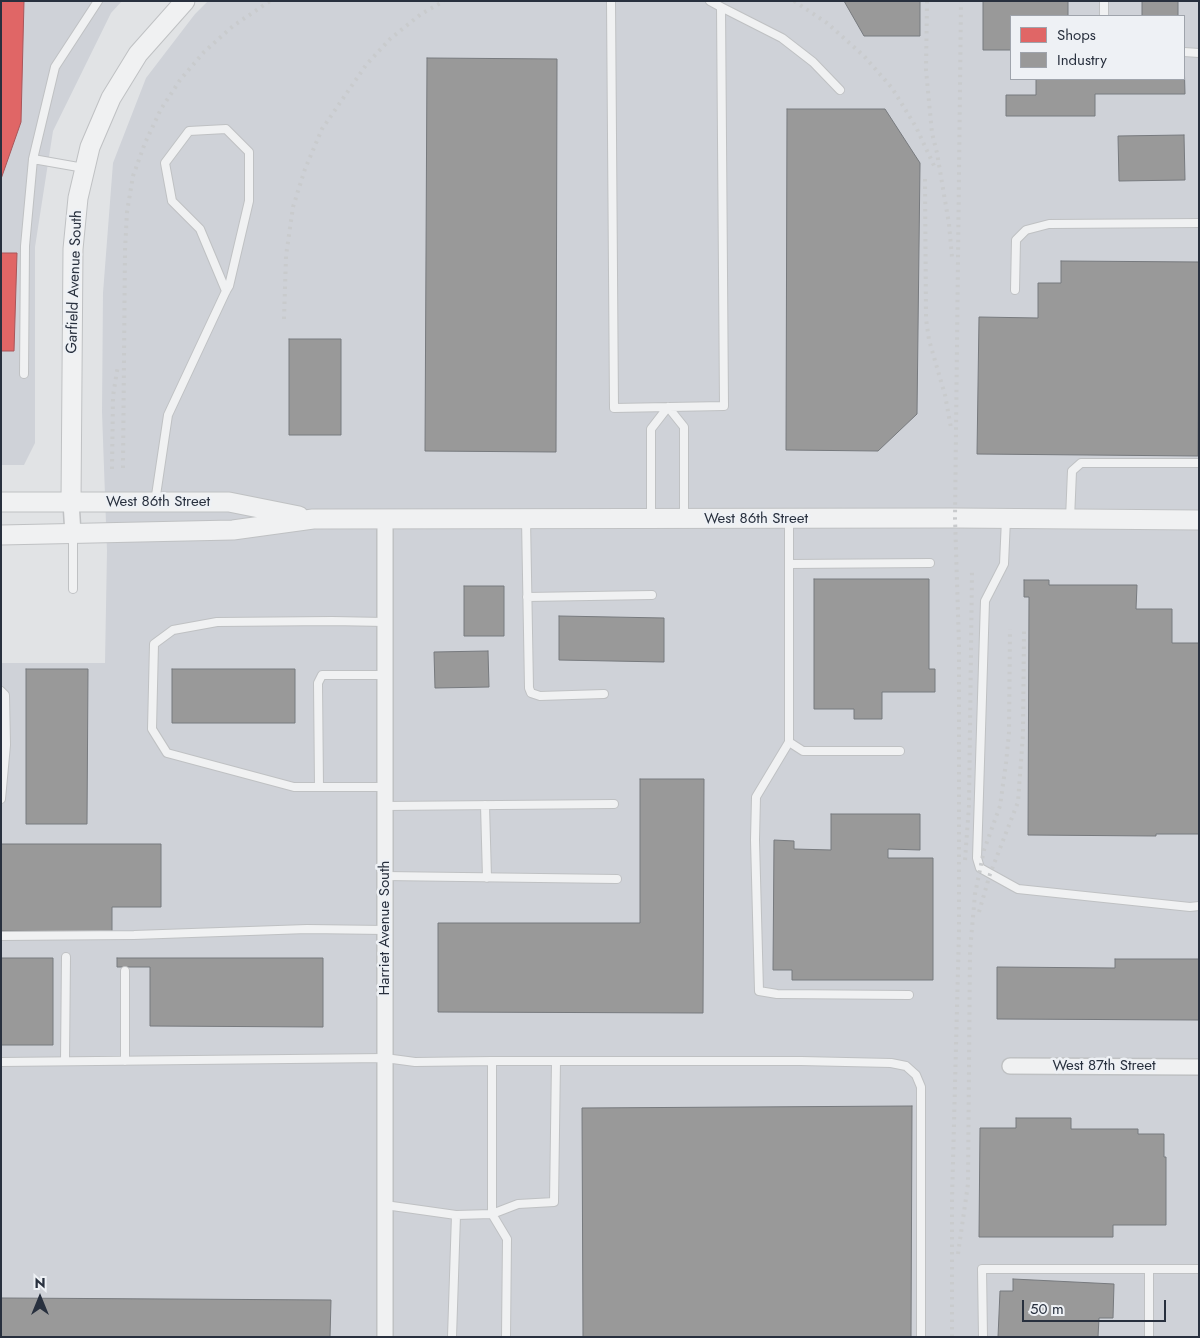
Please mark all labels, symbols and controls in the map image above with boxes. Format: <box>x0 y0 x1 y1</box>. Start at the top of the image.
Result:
legend <box>1010 15 1185 80</box>
text: Shops <box>1057 24 1096 46</box>
text: Industry <box>1057 49 1107 71</box>
street label: Garfield Avenue South <box>64 210 86 354</box>
street label: West 86th Street <box>106 493 210 511</box>
street label: West 86th Street <box>704 510 808 528</box>
street label: Harriet Avenue South <box>376 861 394 995</box>
street label: West 87th Street <box>1052 1057 1156 1075</box>
north arrow <box>15 1273 65 1323</box>
text: N <box>34 1273 46 1293</box>
scale bar <box>1025 1290 1169 1322</box>
text: 50 m <box>1030 1298 1064 1320</box>

